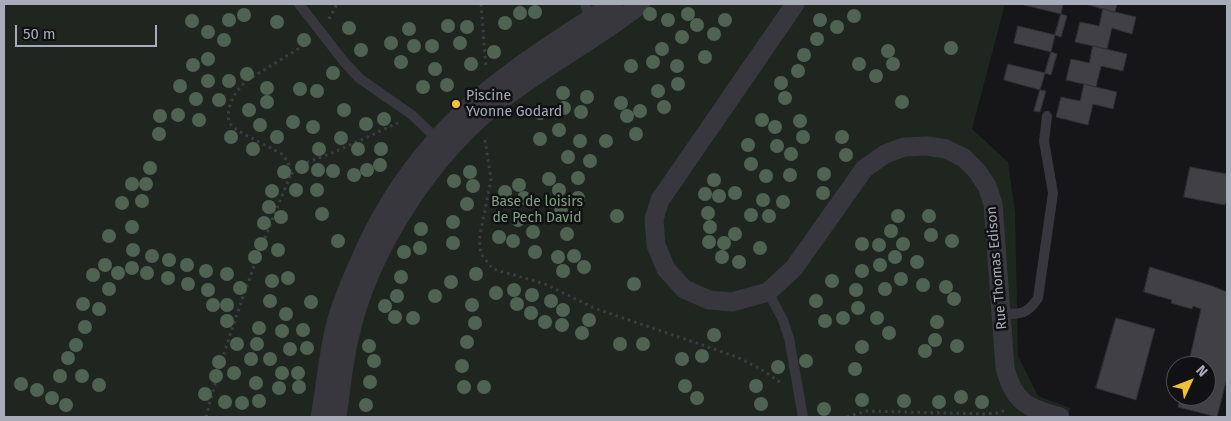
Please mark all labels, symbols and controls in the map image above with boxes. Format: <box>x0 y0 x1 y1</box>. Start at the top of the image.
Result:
scale bar <box>18 15 160 47</box>
text: 50 m <box>23 25 56 43</box>
place label: Piscine Yvonne Godard <box>466 88 562 120</box>
marker: Piscine Yvonne Godard <box>450 98 462 110</box>
park label: Base de loisirs de Pech David <box>491 194 583 226</box>
street label: Rue Thomas Edison <box>983 206 1011 330</box>
north arrow <box>1166 356 1216 406</box>
text: N <box>1192 362 1211 380</box>

